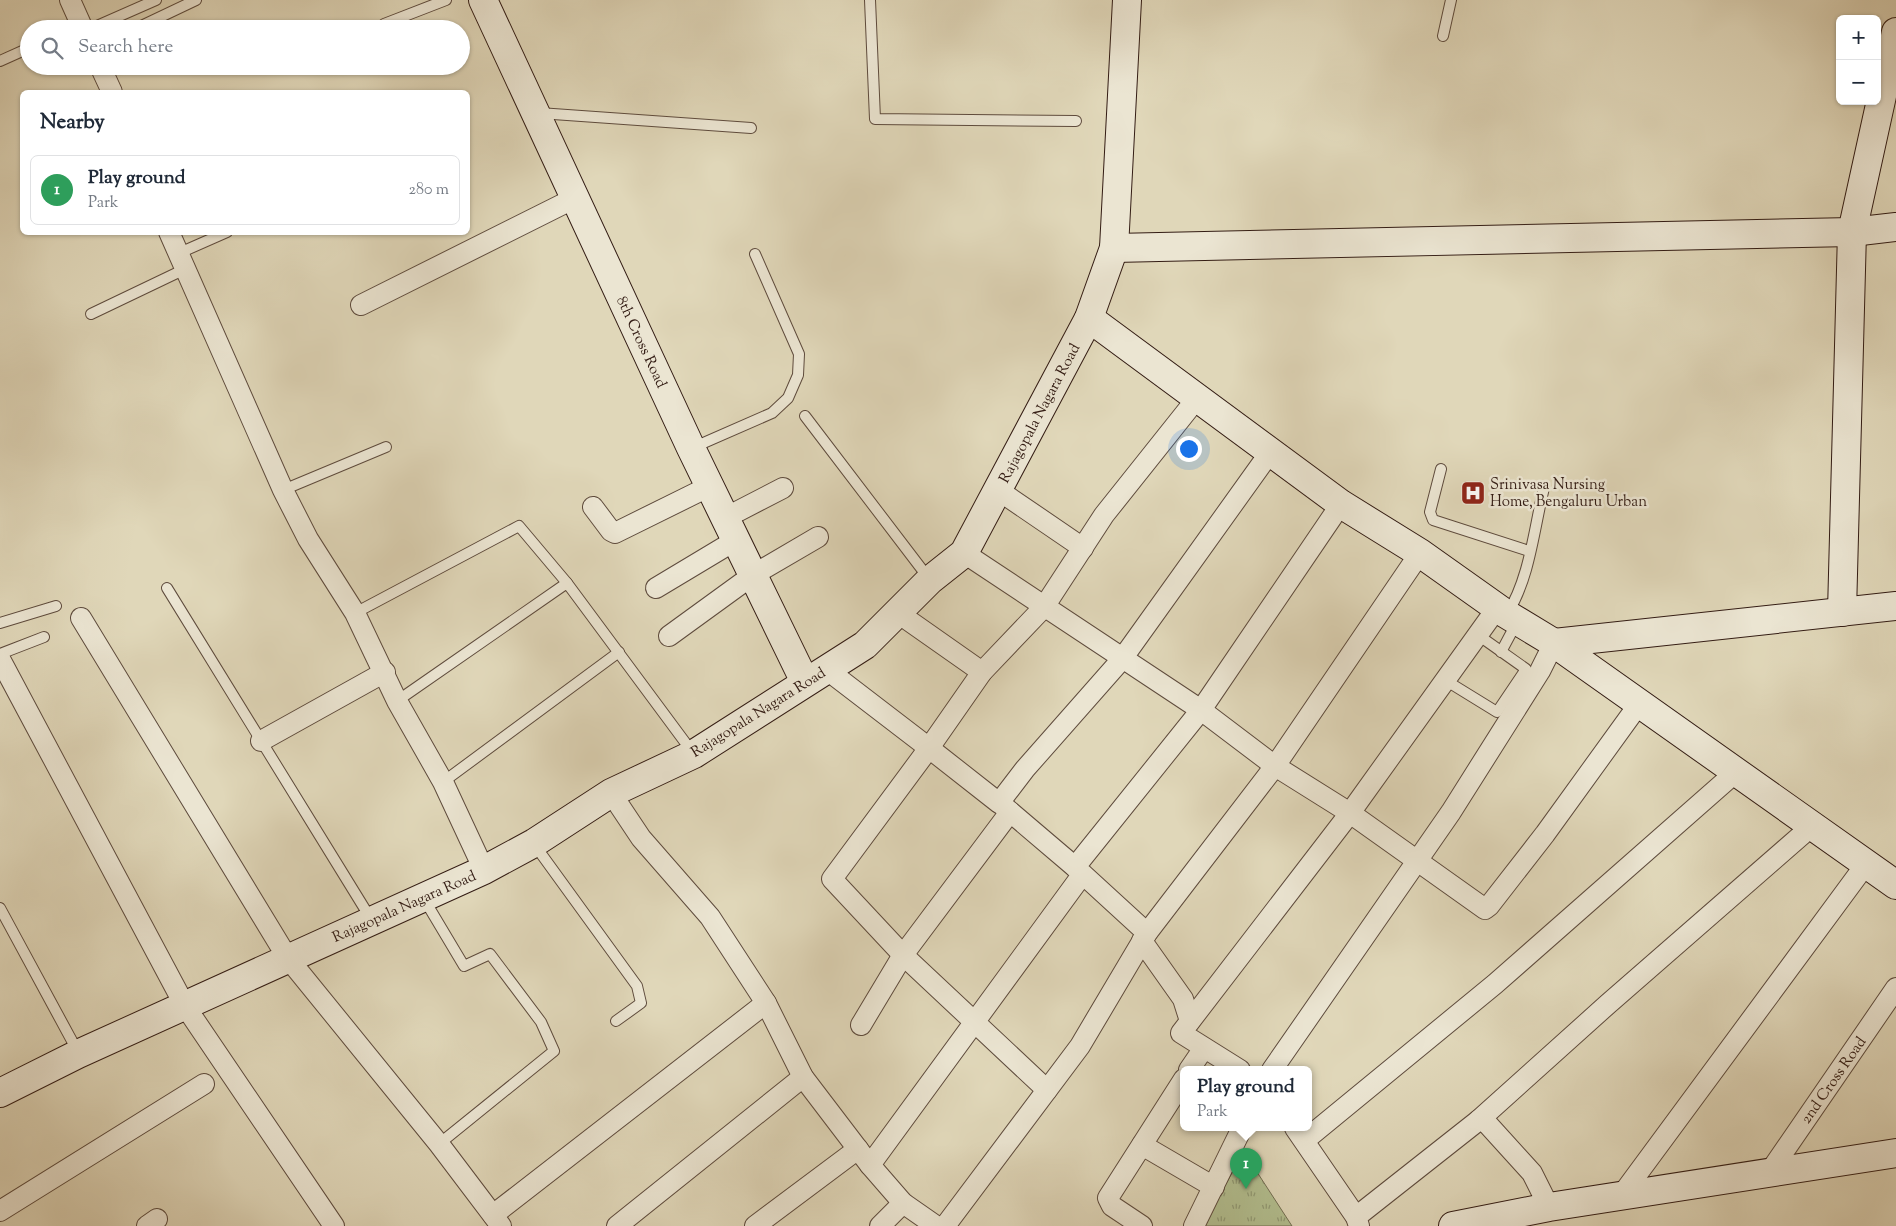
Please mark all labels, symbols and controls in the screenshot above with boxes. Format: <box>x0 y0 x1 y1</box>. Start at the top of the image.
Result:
map controls <box>1836 15 1881 105</box>
button: + <box>1836 15 1881 60</box>
search box <box>20 20 470 75</box>
icon: search <box>38 34 66 62</box>
text: Search here <box>78 34 173 61</box>
button: − <box>1836 60 1881 105</box>
text: Nearby <box>40 108 105 138</box>
text: Play ground <box>88 165 186 192</box>
text: 1 <box>54 179 60 202</box>
text: 280 m <box>408 179 449 202</box>
text: Park <box>88 192 119 215</box>
street label: 8th Cross Road <box>610 293 671 392</box>
street label: Rajagopala Nagara Road <box>995 340 1086 487</box>
your location <box>1176 436 1202 462</box>
place label: Srinivasa Nursing Home, Bengaluru Urban <box>1490 475 1647 513</box>
hospital icon: Srinivasa Nursing Home, Bengaluru Urban <box>1460 480 1486 506</box>
street label: Rajagopala Nagara Road <box>687 663 831 763</box>
street label: Rajagopala Nagara Road <box>329 866 480 949</box>
street label: 2nd Cross Road <box>1796 1033 1872 1129</box>
popup <box>1180 1066 1312 1131</box>
text: Play ground <box>1197 1074 1295 1101</box>
text: Park <box>1197 1101 1228 1124</box>
pin: 1 <box>1230 1148 1262 1189</box>

